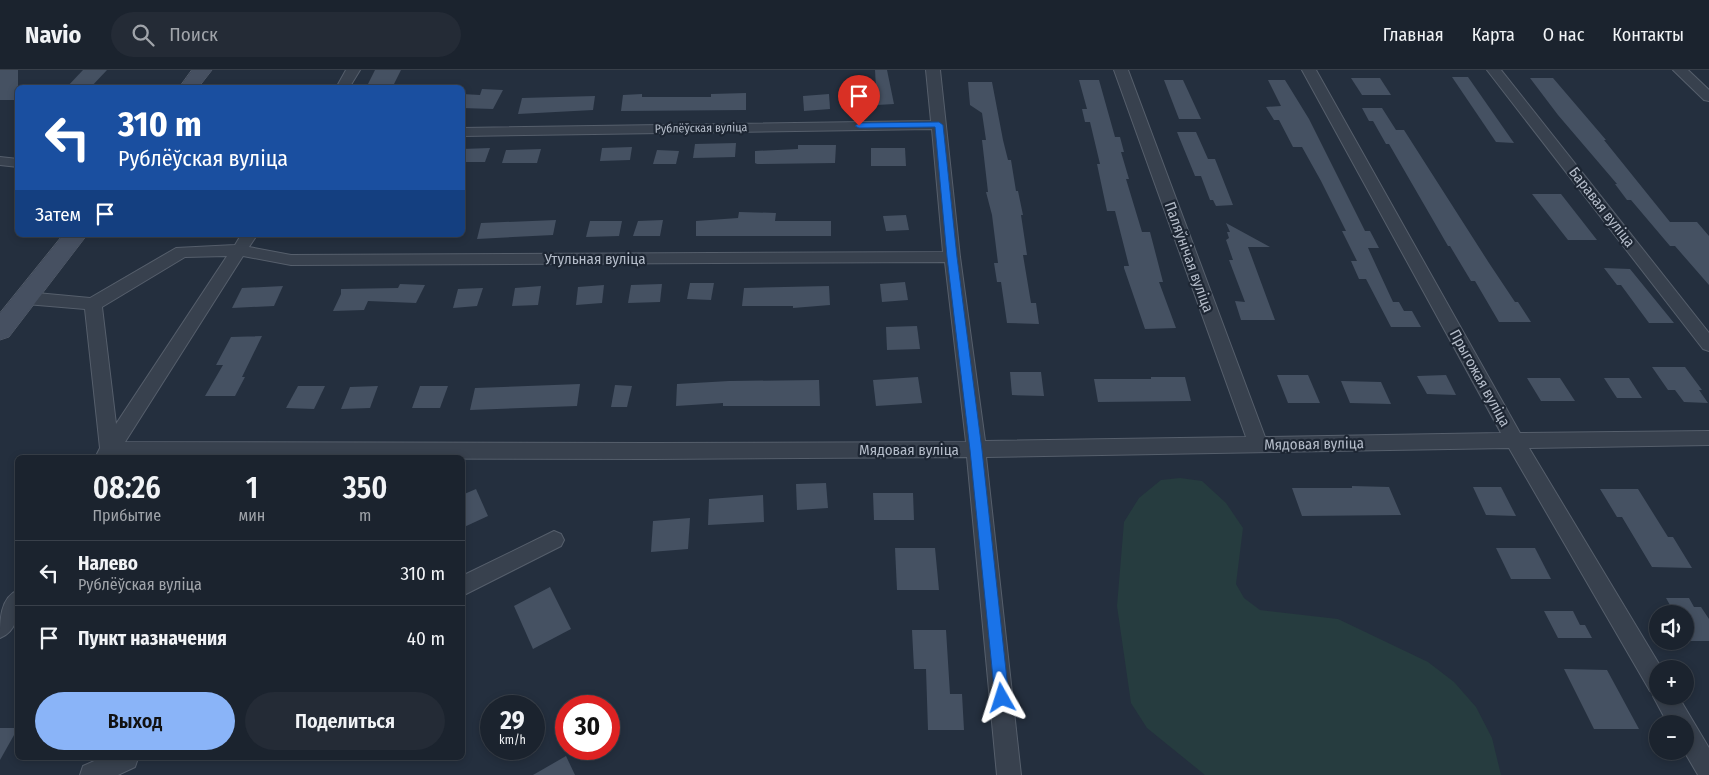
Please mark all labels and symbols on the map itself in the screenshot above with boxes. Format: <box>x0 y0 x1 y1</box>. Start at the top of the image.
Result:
pin <box>838 75 880 126</box>
street label: Рублёўская вуліца <box>654 120 748 136</box>
street label: Баравая вуліца <box>1565 163 1639 251</box>
street label: Паляўнічая вуліца <box>1161 199 1217 315</box>
street label: Утульная вуліца <box>543 250 646 268</box>
street label: Прыгожая вуліца <box>1446 326 1514 430</box>
street label: Мядовая вуліца <box>1264 434 1364 454</box>
street label: Мядовая вуліца <box>859 441 959 459</box>
position arrow <box>975 671 1027 723</box>
speed limit sign: 30 <box>555 695 620 760</box>

